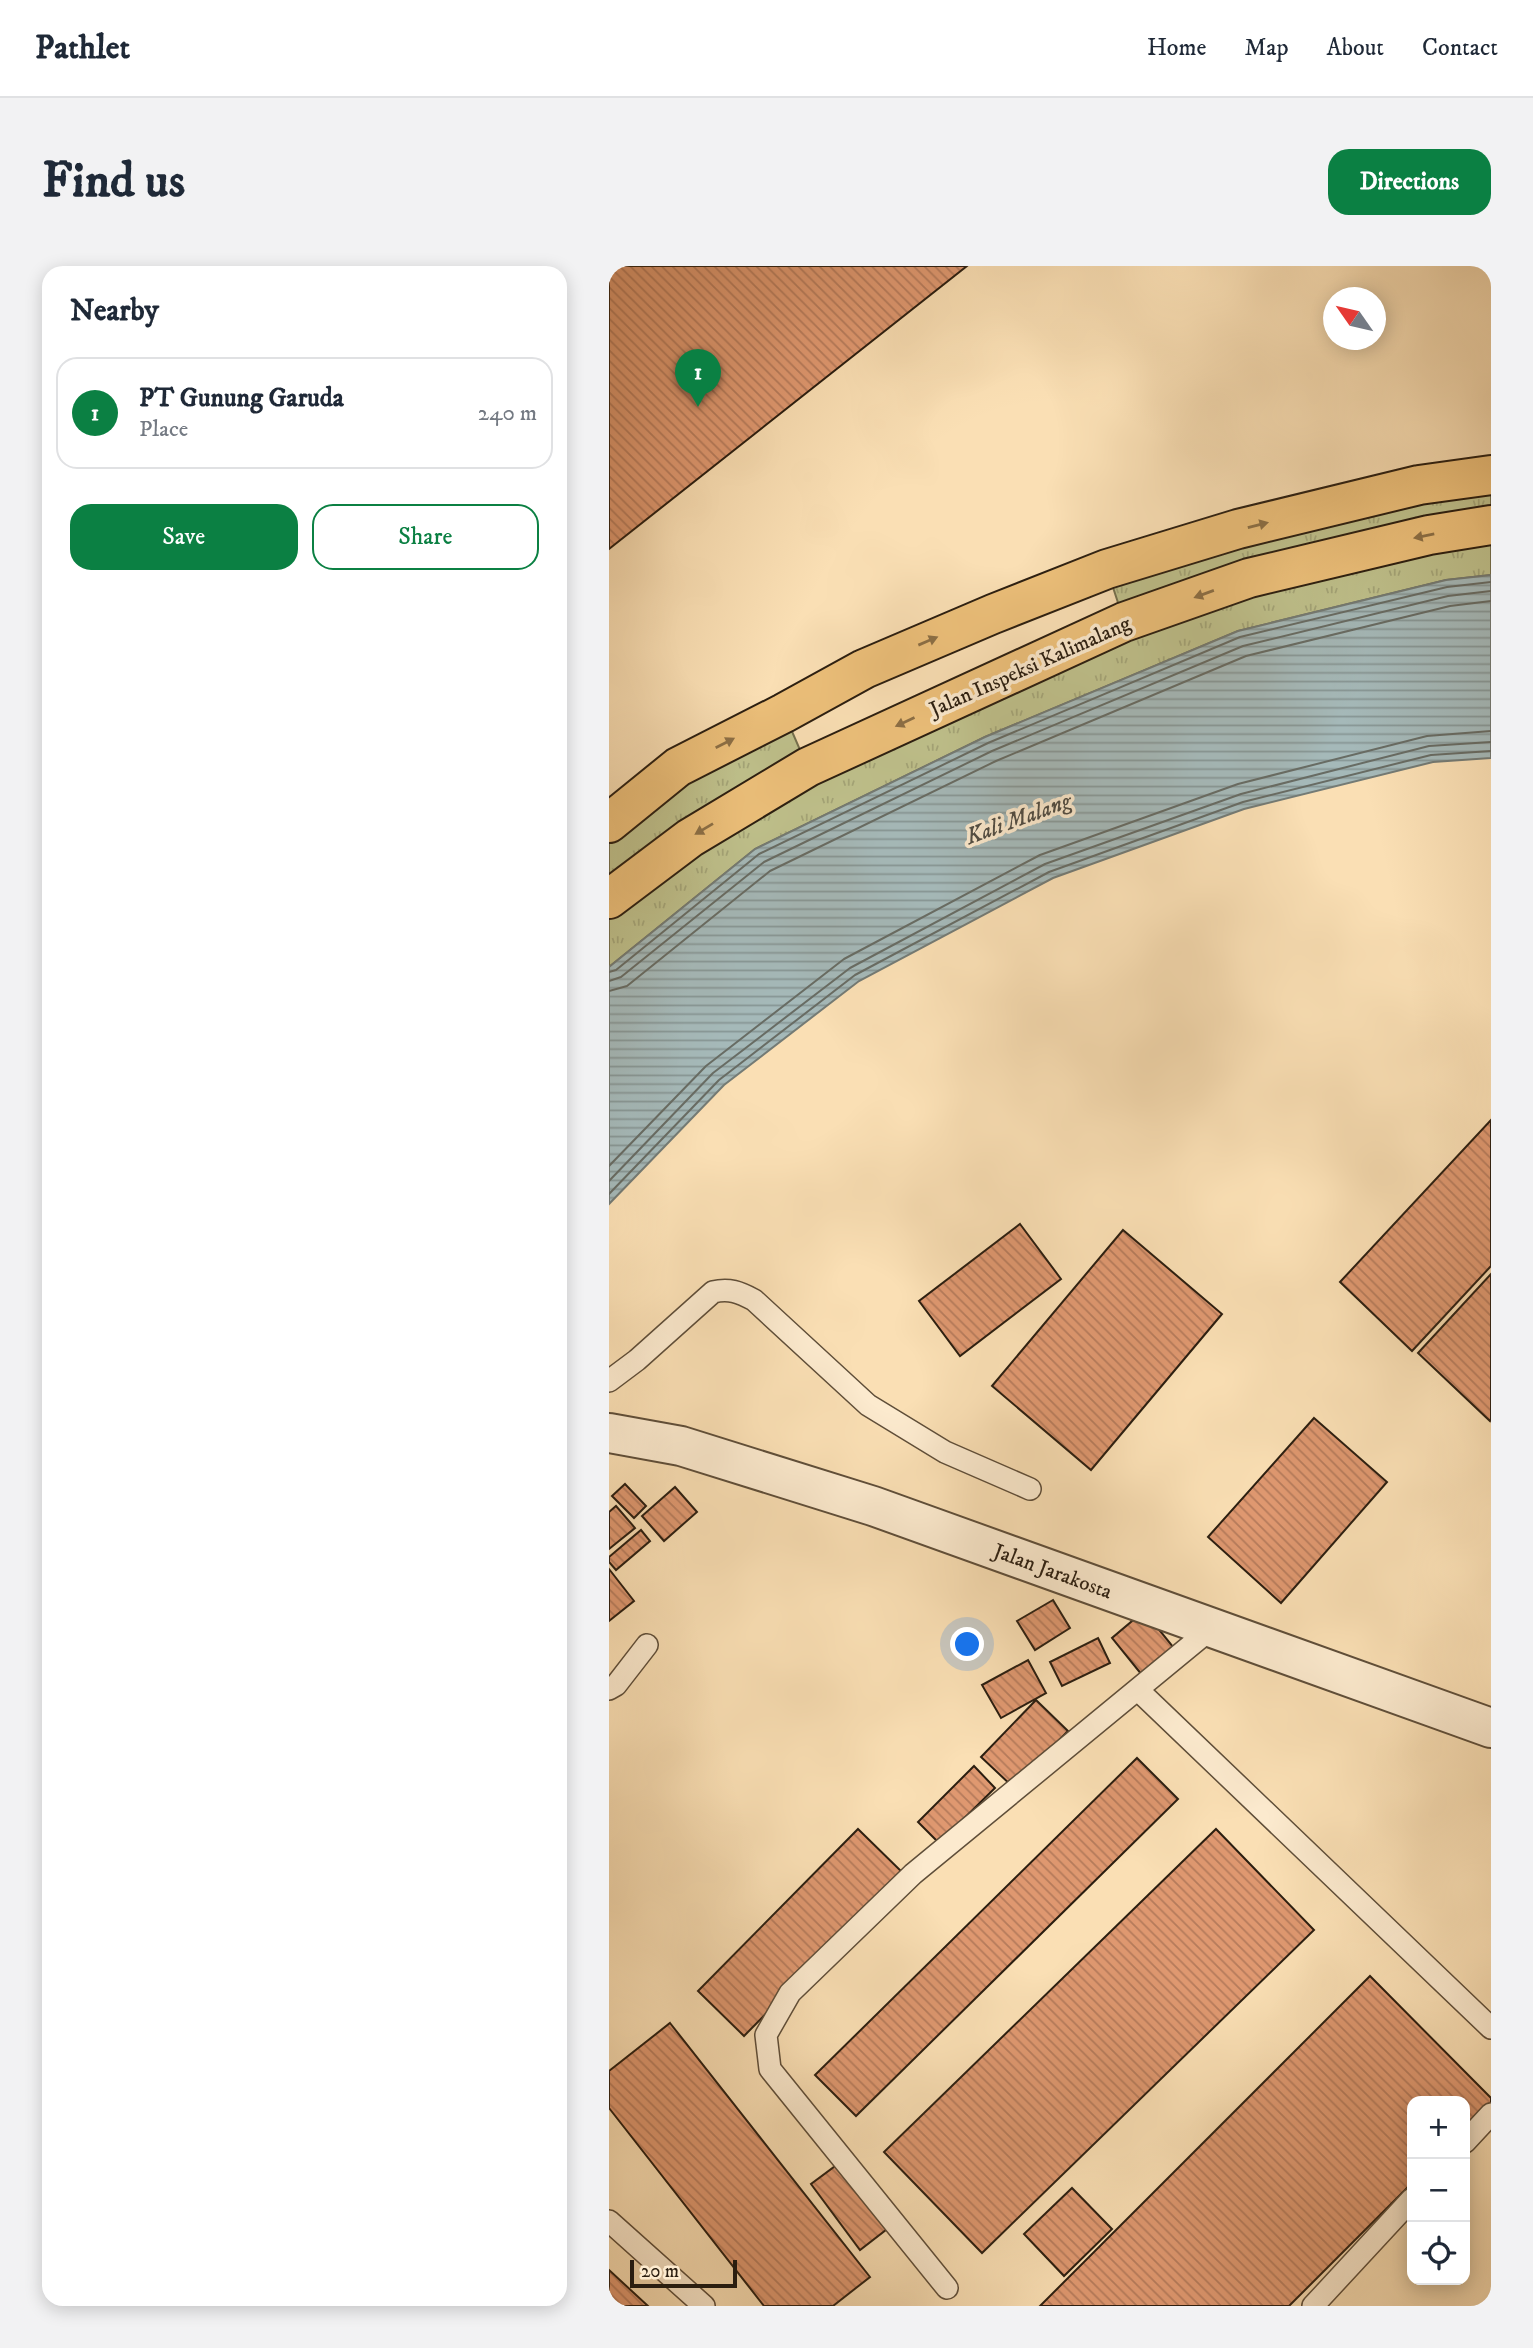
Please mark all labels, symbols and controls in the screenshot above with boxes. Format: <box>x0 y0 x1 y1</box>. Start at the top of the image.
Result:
text: Pathlet <box>35 28 130 69</box>
text: Home <box>1147 33 1206 63</box>
text: Map <box>1244 33 1289 63</box>
text: About <box>1327 33 1384 63</box>
text: Contact <box>1422 33 1498 63</box>
button: Directions <box>1328 149 1491 215</box>
text: Find us <box>42 151 185 213</box>
north arrow <box>1323 287 1386 350</box>
text: Nearby <box>70 293 159 330</box>
pin: 1 <box>675 349 721 407</box>
text: PT Gunung Garuda <box>139 382 344 415</box>
text: 1 <box>91 399 99 428</box>
text: 240 m <box>478 399 537 428</box>
text: Place <box>139 415 188 444</box>
button: Save <box>70 504 298 570</box>
button: Share <box>312 504 539 570</box>
one-way arrow <box>1247 519 1269 530</box>
one-way arrow <box>1413 531 1435 542</box>
one-way arrow <box>1193 589 1214 600</box>
street label: Jalan Inspeksi Kalimalang <box>924 611 1136 724</box>
one-way arrow <box>918 636 939 647</box>
one-way arrow <box>895 716 915 728</box>
one-way arrow <box>715 737 735 748</box>
water label: Kali Malang <box>961 786 1077 852</box>
one-way arrow <box>695 822 714 835</box>
street label: Jalan Jarakosta <box>988 1538 1116 1605</box>
your location <box>950 1627 984 1661</box>
map controls <box>1407 2096 1470 2285</box>
button: + <box>1407 2096 1470 2159</box>
button: − <box>1407 2159 1470 2222</box>
button: locate <box>1407 2222 1470 2285</box>
scale bar <box>630 2257 737 2289</box>
text: 20 m <box>641 2260 679 2283</box>

